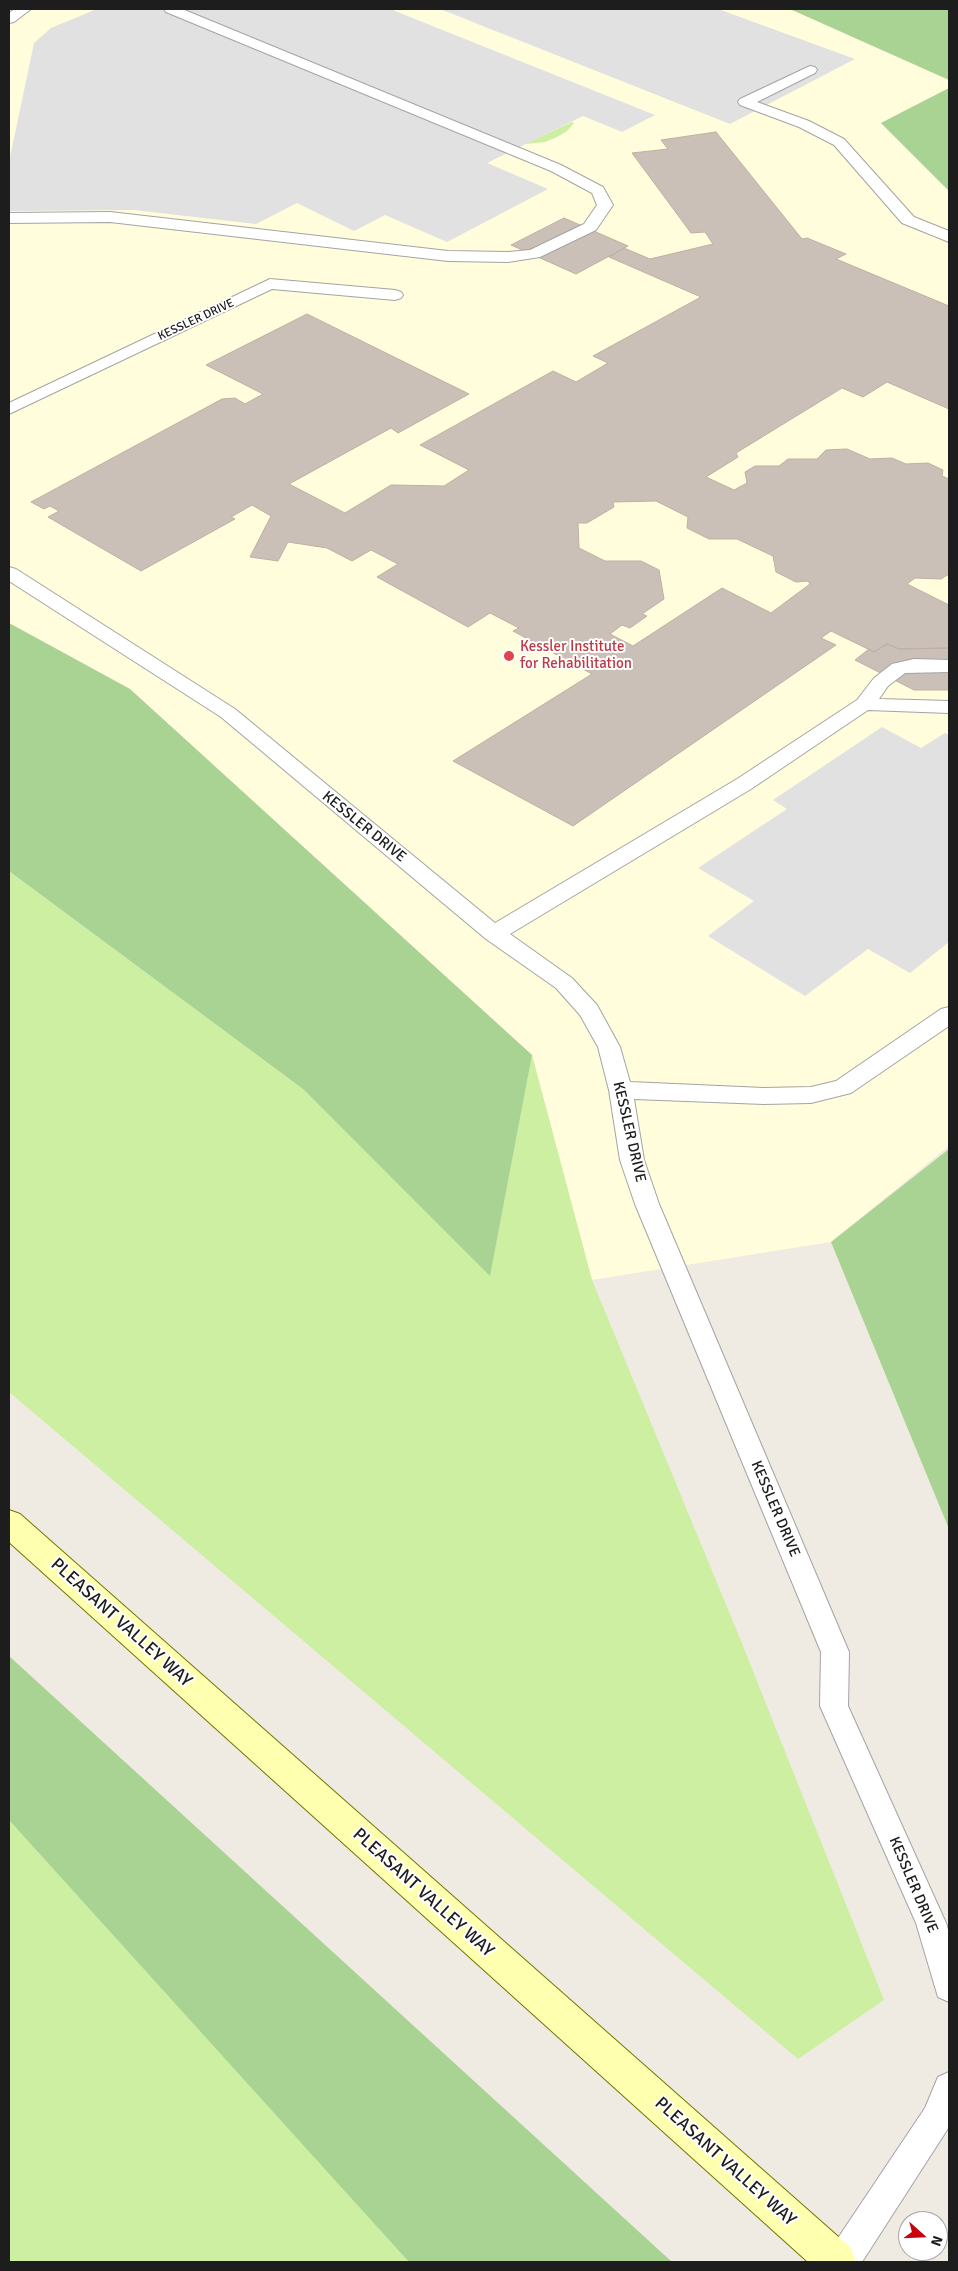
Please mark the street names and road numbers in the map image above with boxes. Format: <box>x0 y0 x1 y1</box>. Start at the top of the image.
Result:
street label: KESSLER DRIVE <box>156 296 236 344</box>
street label: KESSLER DRIVE <box>318 788 410 866</box>
street label: KESSLER DRIVE <box>609 1080 649 1184</box>
street label: KESSLER DRIVE <box>747 1458 803 1560</box>
street label: PLEASANT VALLEY WAY <box>46 1554 196 1692</box>
street label: PLEASANT VALLEY WAY <box>348 1824 498 1962</box>
street label: KESSLER DRIVE <box>885 1834 941 1936</box>
street label: PLEASANT VALLEY WAY <box>650 2093 800 2231</box>

